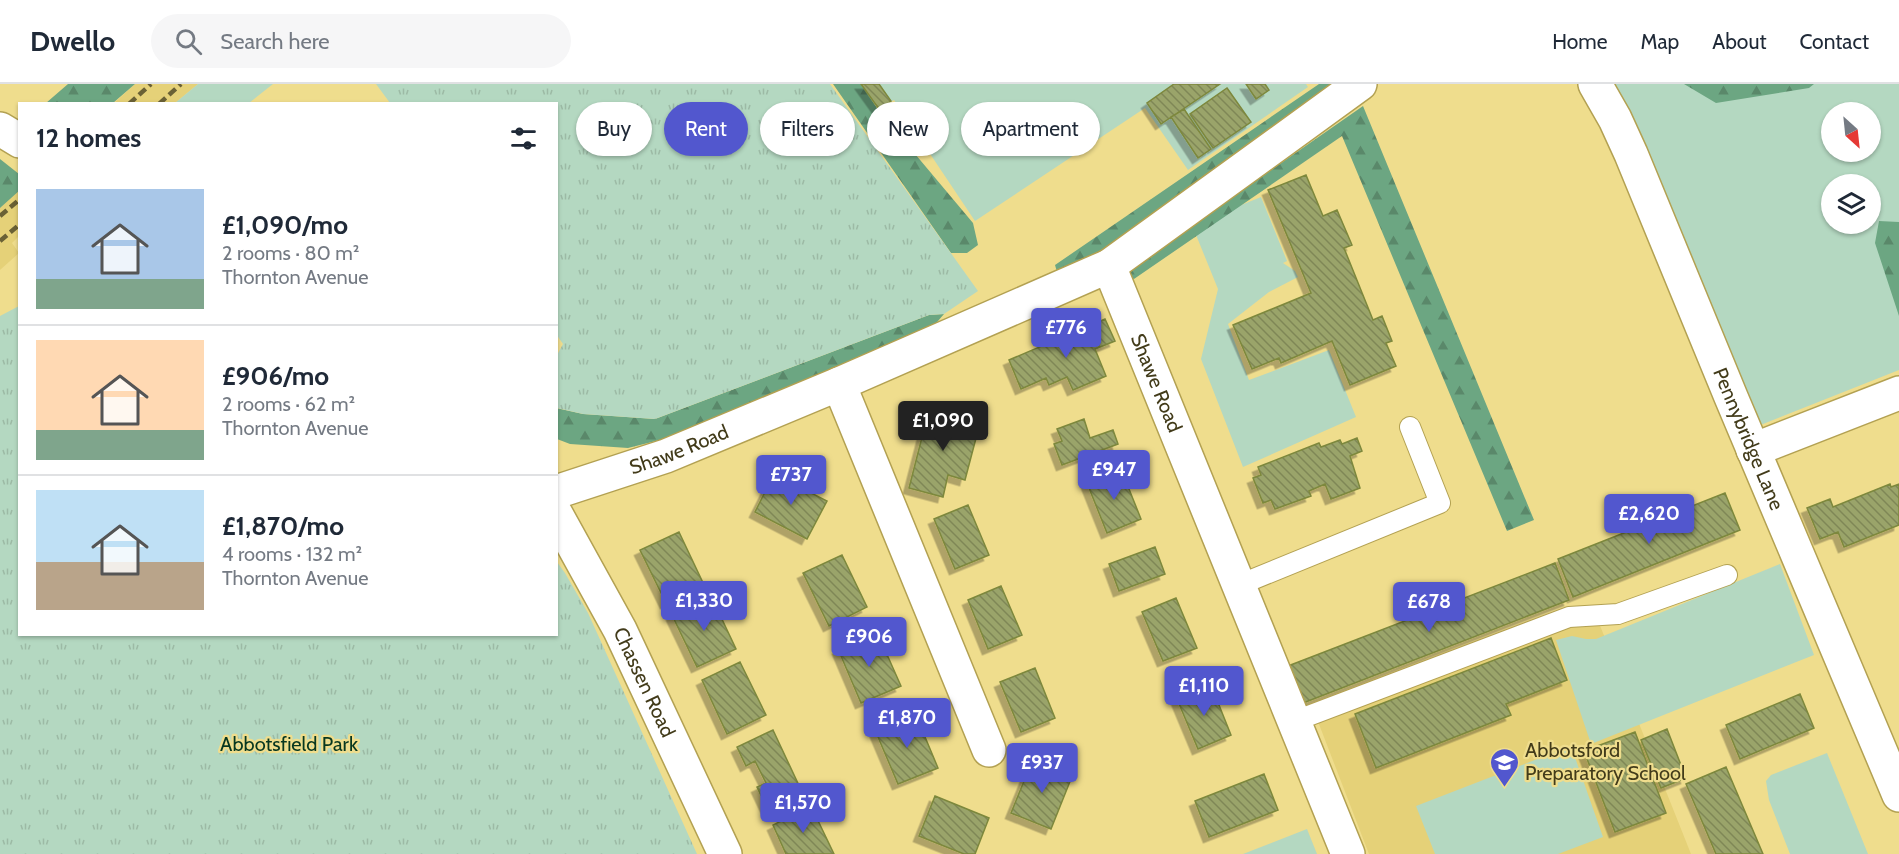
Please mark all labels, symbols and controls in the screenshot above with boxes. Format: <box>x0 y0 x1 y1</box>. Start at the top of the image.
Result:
search box <box>151 14 571 68</box>
text: Dwello <box>30 24 115 58</box>
icon: search <box>172 25 205 58</box>
text: Search here <box>220 28 330 55</box>
text: Home <box>1552 29 1608 54</box>
text: Map <box>1641 29 1679 54</box>
text: About <box>1712 29 1766 54</box>
text: Contact <box>1799 29 1869 54</box>
chip: Buy <box>576 102 652 156</box>
chip: Rent <box>664 102 748 156</box>
chip: Filters <box>760 102 855 156</box>
chip: New <box>867 102 949 156</box>
chip: Apartment <box>961 102 1100 156</box>
north arrow <box>1821 102 1881 162</box>
map controls <box>1821 102 1881 234</box>
text: 12 homes <box>36 122 141 154</box>
icon: filters <box>507 122 540 155</box>
button: layers <box>1821 174 1881 234</box>
text: £1,090/mo <box>222 209 348 241</box>
icon: home <box>84 213 156 285</box>
text: 2 rooms · 80 m² <box>222 241 359 265</box>
text: Thornton Avenue <box>222 265 368 289</box>
pin: £776 <box>1030 308 1102 359</box>
text: £776 <box>1045 315 1087 339</box>
street label: Shawe Road <box>1126 330 1187 436</box>
text: £906/mo <box>222 360 329 392</box>
icon: home <box>84 364 156 436</box>
street label: Pennybridge Lane <box>1708 364 1789 514</box>
text: 2 rooms · 62 m² <box>222 392 355 416</box>
pin: £1,090 <box>894 401 992 452</box>
text: £1,090 <box>912 408 974 432</box>
text: Thornton Avenue <box>222 416 368 440</box>
street label: Shawe Road <box>626 419 732 479</box>
pin: £947 <box>1078 450 1150 501</box>
pin: £737 <box>755 455 827 506</box>
text: £947 <box>1092 457 1136 481</box>
text: £737 <box>770 462 812 486</box>
pin: £2,620 <box>1600 494 1698 545</box>
text: £2,620 <box>1618 501 1680 525</box>
text: £1,870/mo <box>222 510 344 542</box>
icon: home <box>84 514 156 586</box>
text: 4 rooms · 132 m² <box>222 542 362 566</box>
text: Thornton Avenue <box>222 566 368 590</box>
pin: £1,330 <box>655 581 753 632</box>
pin: £678 <box>1393 582 1465 633</box>
text: £1,330 <box>675 588 733 612</box>
text: £678 <box>1407 589 1451 613</box>
pin: £906 <box>833 617 905 668</box>
street label: Chassen Road <box>608 623 680 741</box>
text: £906 <box>846 624 893 648</box>
pin: £1,110 <box>1155 666 1253 717</box>
text: £1,110 <box>1179 673 1229 697</box>
pin: £1,870 <box>858 698 956 749</box>
text: £1,870 <box>878 705 936 729</box>
park label: Abbotsfield Park <box>220 732 358 756</box>
place label: Abbotsford Preparatory School <box>1525 738 1686 785</box>
pin: £937 <box>1006 743 1078 794</box>
school or university icon: Abbotsford Preparatory School <box>1488 746 1520 788</box>
text: £937 <box>1021 750 1063 774</box>
pin: £1,570 <box>754 783 852 834</box>
text: £1,570 <box>774 790 832 814</box>

